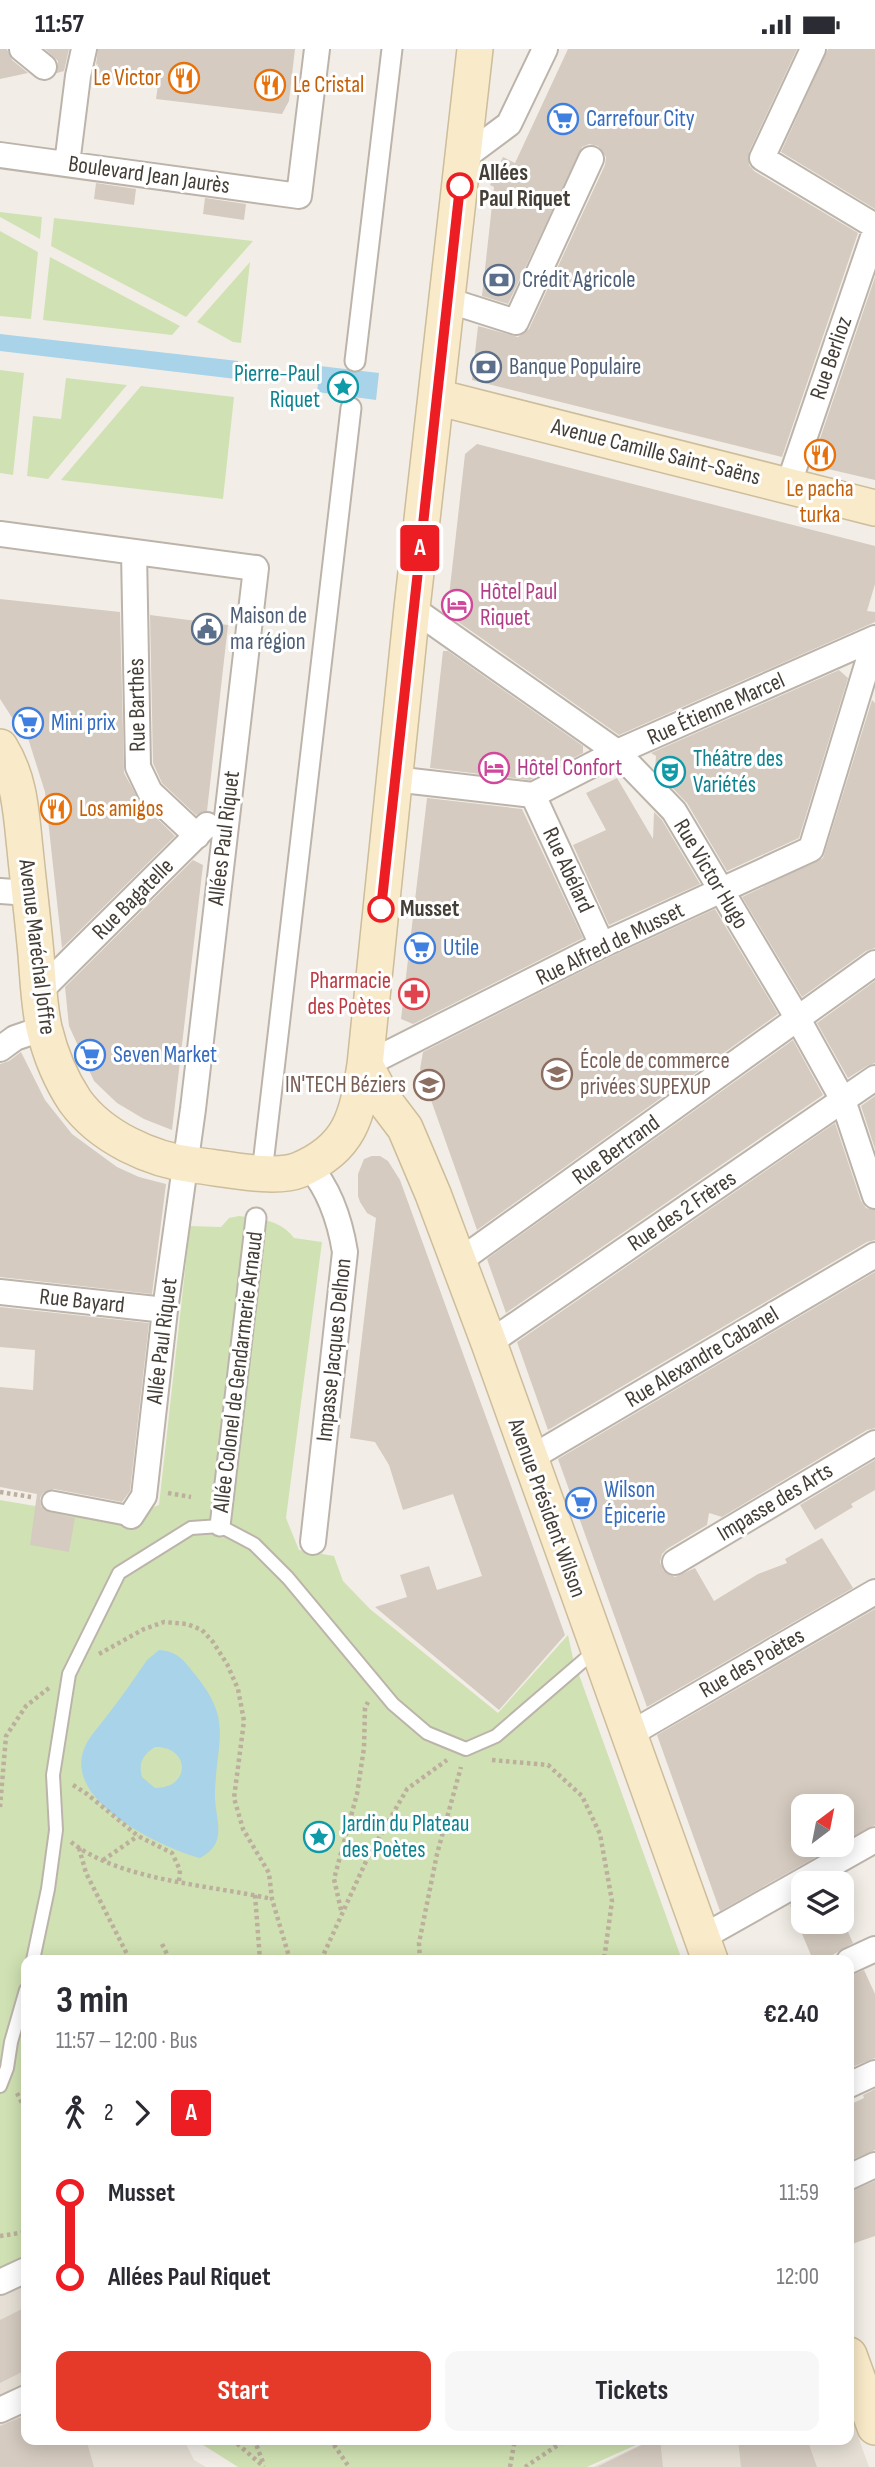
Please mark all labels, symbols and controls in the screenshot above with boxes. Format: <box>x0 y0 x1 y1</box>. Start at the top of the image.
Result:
text: 11:57 <box>35 9 84 40</box>
restaurant icon: Le Victor <box>167 61 201 95</box>
place label: Le Victor <box>93 64 161 92</box>
restaurant icon: Le Cristal <box>253 68 287 102</box>
place label: Le Cristal <box>293 71 364 99</box>
supermarket icon: Carrefour City <box>546 102 580 136</box>
place label: Carrefour City <box>586 105 695 133</box>
street label: Boulevard Jean Jaurès <box>66 150 232 200</box>
place label: Allées Paul Riquet <box>478 159 571 213</box>
marker: Allées Paul Riquet <box>447 173 473 199</box>
bank icon: Crédit Agricole <box>482 263 516 297</box>
place label: Crédit Agricole <box>522 266 635 294</box>
street label: Rue Berlioz <box>804 313 858 403</box>
bank icon: Banque Populaire <box>469 350 503 384</box>
place label: Banque Populaire <box>509 353 641 381</box>
place label: Pierre-Paul Riquet <box>234 360 320 414</box>
place icon: Pierre-Paul Riquet <box>326 370 360 404</box>
street label: Avenue Camille Saint-Saëns <box>548 412 763 492</box>
restaurant icon: Le pacha turka <box>803 438 837 472</box>
place label: Le pacha turka <box>786 475 854 529</box>
line badge: A <box>397 525 443 571</box>
text: A <box>414 533 426 562</box>
place label: Hôtel Paul Riquet <box>480 578 557 632</box>
hotel icon: Hôtel Paul Riquet <box>440 588 474 622</box>
place label: Maison de ma région <box>230 602 307 656</box>
public building icon: Maison de ma région <box>190 612 224 646</box>
street label: Rue Barthès <box>122 658 152 752</box>
street label: Rue Étienne Marcel <box>643 666 789 752</box>
supermarket icon: Mini prix <box>11 706 45 740</box>
place label: Mini prix <box>51 709 116 737</box>
place label: Théâtre des Variétés <box>693 745 783 799</box>
hotel icon: Hôtel Confort <box>477 751 511 785</box>
place label: Hôtel Confort <box>517 754 622 782</box>
theatre icon: Théâtre des Variétés <box>653 755 687 789</box>
street label: Allées Paul Riquet <box>202 769 246 908</box>
restaurant icon: Los amigos <box>39 792 73 826</box>
place label: Los amigos <box>79 795 164 823</box>
street label: Rue Victor Hugo <box>667 814 755 934</box>
street label: Rue Abélard <box>536 823 600 917</box>
street label: Rue Bagatelle <box>86 852 180 946</box>
street label: Avenue Maréchal Joffre <box>12 857 62 1036</box>
place label: Musset <box>400 895 460 923</box>
marker: Musset <box>368 896 394 922</box>
street label: Rue Alfred de Musset <box>531 896 689 992</box>
supermarket icon: Utile <box>403 931 437 965</box>
place label: Utile <box>443 934 479 962</box>
place label: Pharmacie des Poètes <box>307 967 391 1021</box>
pharmacy icon: Pharmacie des Poètes <box>397 977 431 1011</box>
supermarket icon: Seven Market <box>73 1038 107 1072</box>
place label: Seven Market <box>113 1041 217 1069</box>
place label: École de commerce privées SUPEXUP <box>580 1047 730 1101</box>
school or university icon: École de commerce privées SUPEXUP <box>540 1057 574 1091</box>
school or university icon: IN'TECH Béziers <box>412 1068 446 1102</box>
place label: IN'TECH Béziers <box>285 1071 406 1099</box>
street label: Rue Bertrand <box>567 1109 665 1191</box>
street label: Rue des 2 Frères <box>622 1164 742 1258</box>
street label: Allée Colonel de Gendarmerie Arnaud <box>207 1230 269 1515</box>
street label: Impasse Jacques Delhon <box>310 1257 358 1443</box>
street label: Allée Paul Riquet <box>140 1276 184 1407</box>
street label: Rue Bayard <box>38 1283 126 1319</box>
street label: Rue Alexandre Cabanel <box>620 1300 784 1414</box>
street label: Avenue Président Wilson <box>501 1414 592 1601</box>
street label: Impasse des Arts <box>712 1457 838 1547</box>
place label: Wilson Épicerie <box>604 1476 666 1530</box>
supermarket icon: Wilson Épicerie <box>564 1486 598 1520</box>
street label: Rue des Poètes <box>694 1622 810 1704</box>
north arrow <box>791 1794 854 1857</box>
map controls <box>791 1794 854 1934</box>
place label: Jardin du Plateau des Poètes <box>341 1810 469 1864</box>
place icon: Jardin du Plateau des Poètes <box>302 1820 336 1854</box>
button: layers <box>791 1871 854 1934</box>
text: 3 min <box>56 1978 129 2023</box>
text: €2.40 <box>763 1999 819 2030</box>
text: 11:57 – 12:00 · Bus <box>56 2027 198 2055</box>
icon: walk <box>56 2094 94 2132</box>
icon: forward <box>123 2094 161 2132</box>
text: A <box>185 2098 197 2127</box>
text: 2 <box>104 2099 113 2127</box>
text: Musset <box>108 2178 175 2209</box>
text: 11:59 <box>779 2179 819 2207</box>
text: Allées Paul Riquet <box>108 2262 271 2293</box>
text: 12:00 <box>776 2263 819 2291</box>
button: Start <box>56 2351 431 2431</box>
button: Tickets <box>445 2351 819 2431</box>

